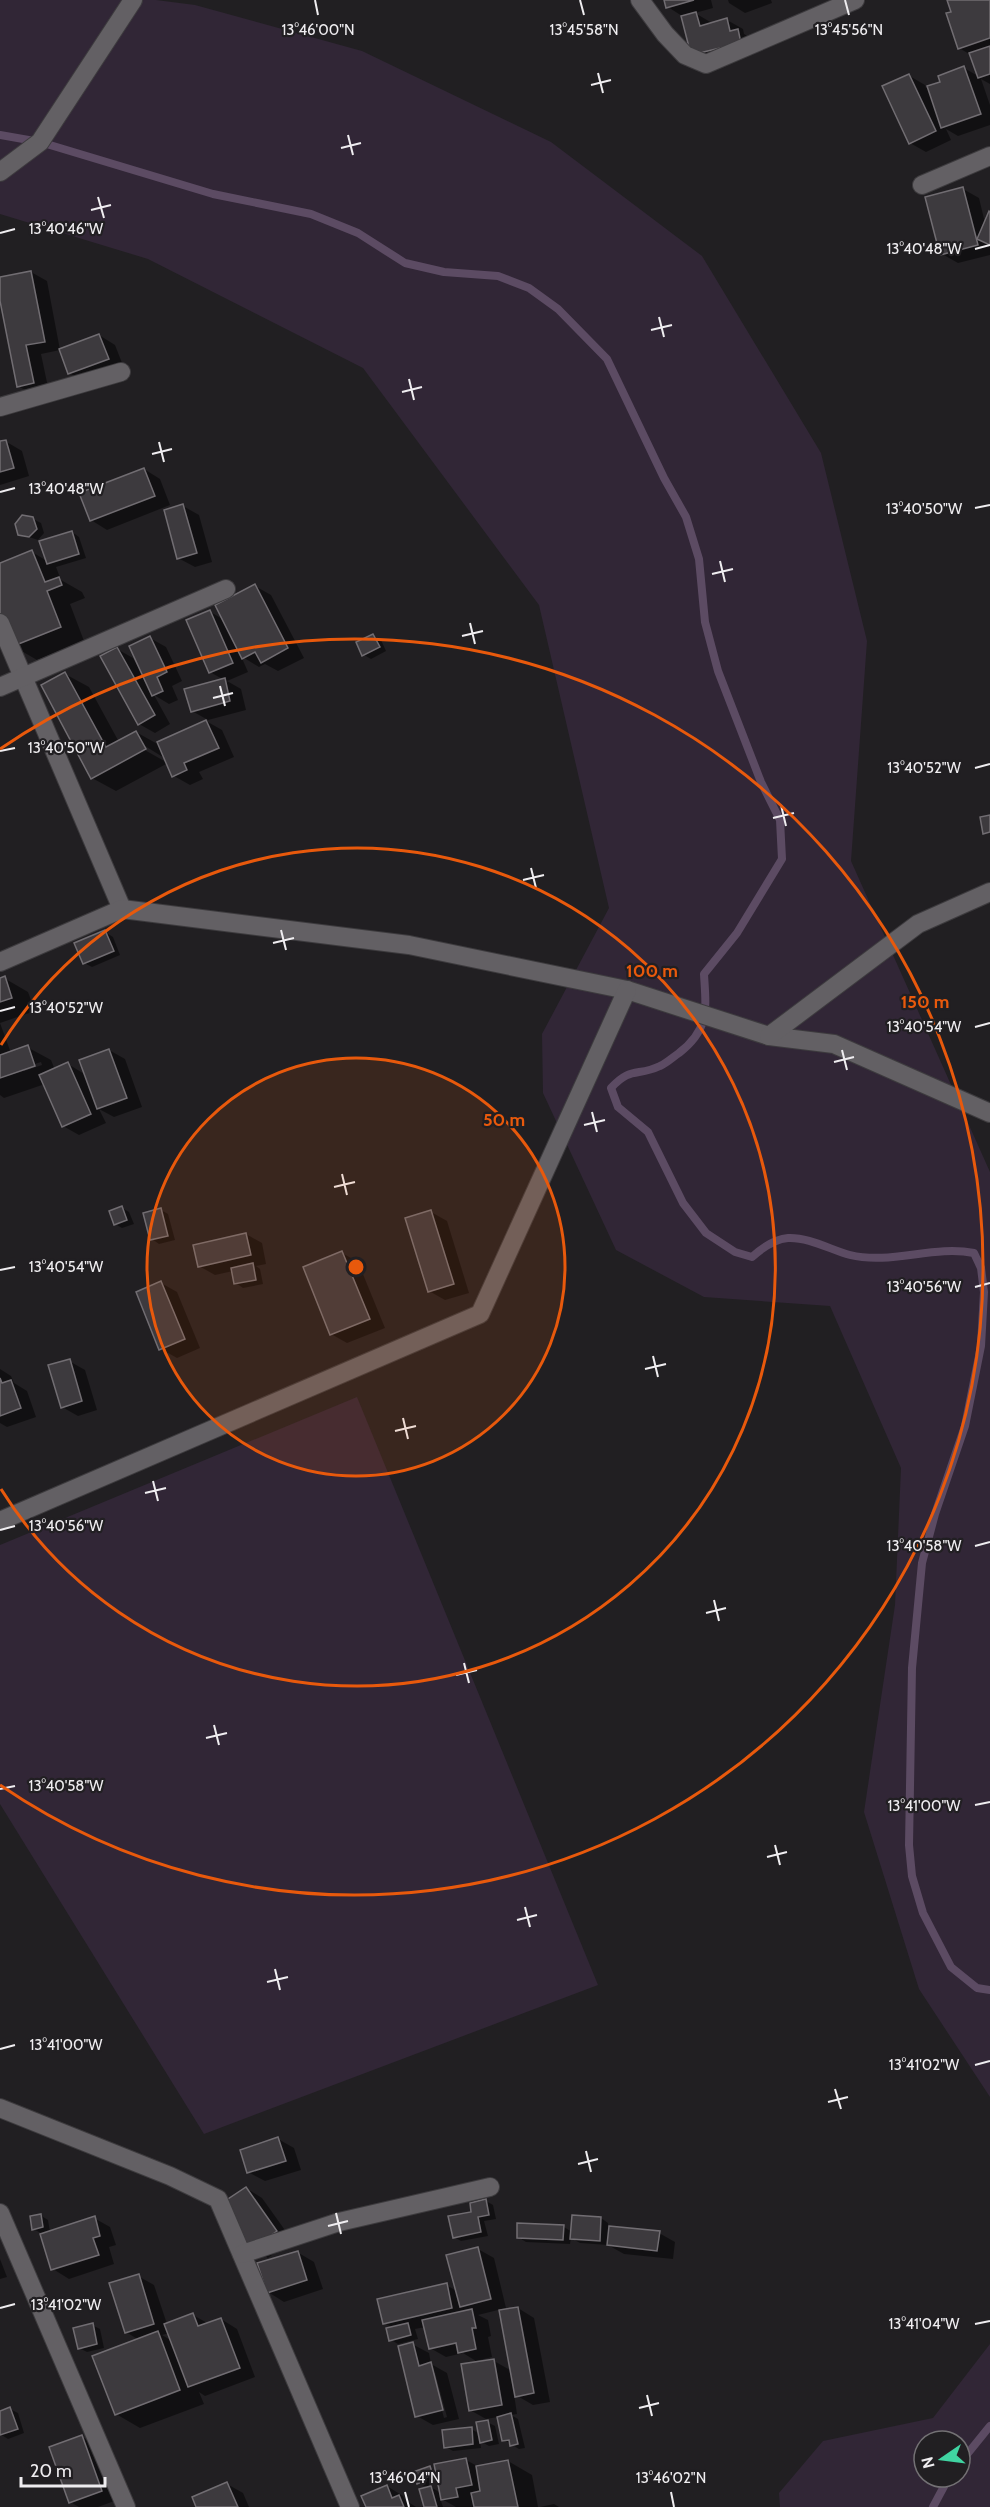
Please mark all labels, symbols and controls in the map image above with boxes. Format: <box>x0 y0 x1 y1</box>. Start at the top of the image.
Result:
text: 13°46'00"N <box>281 21 355 39</box>
text: 13°45'58"N <box>550 21 618 39</box>
text: 13°45'56"N <box>815 21 883 39</box>
text: 13°40'46"W <box>29 220 104 238</box>
text: 13°40'48"W <box>886 240 962 258</box>
text: 13°40'48"W <box>28 480 104 498</box>
text: 13°40'50"W <box>886 500 963 518</box>
text: 13°40'50"W <box>28 739 105 757</box>
text: 13°40'52"W <box>887 759 962 777</box>
text: 100 m <box>626 960 678 982</box>
text: 150 m <box>901 991 949 1013</box>
text: 13°40'52"W <box>29 999 104 1017</box>
text: 13°40'54"W <box>887 1018 962 1036</box>
text: 50 m <box>483 1109 525 1131</box>
centre of rings <box>346 1257 366 1277</box>
text: 13°40'54"W <box>29 1258 104 1276</box>
text: 13°40'56"W <box>887 1278 962 1296</box>
text: 13°40'56"W <box>29 1517 104 1535</box>
text: 13°40'58"W <box>887 1537 962 1555</box>
text: 13°40'58"W <box>29 1777 104 1795</box>
text: 13°41'00"W <box>887 1797 961 1815</box>
text: 13°41'00"W <box>29 2036 103 2054</box>
text: 13°41'02"W <box>889 2056 960 2074</box>
text: 13°41'02"W <box>31 2296 102 2314</box>
text: 13°41'04"W <box>888 2315 960 2333</box>
north arrow <box>912 2429 972 2489</box>
scale bar <box>21 2450 105 2488</box>
text: N <box>917 2455 939 2470</box>
text: 20 m <box>30 2460 72 2482</box>
text: 13°46'04"N <box>369 2469 441 2487</box>
text: 13°46'02"N <box>636 2469 706 2487</box>

